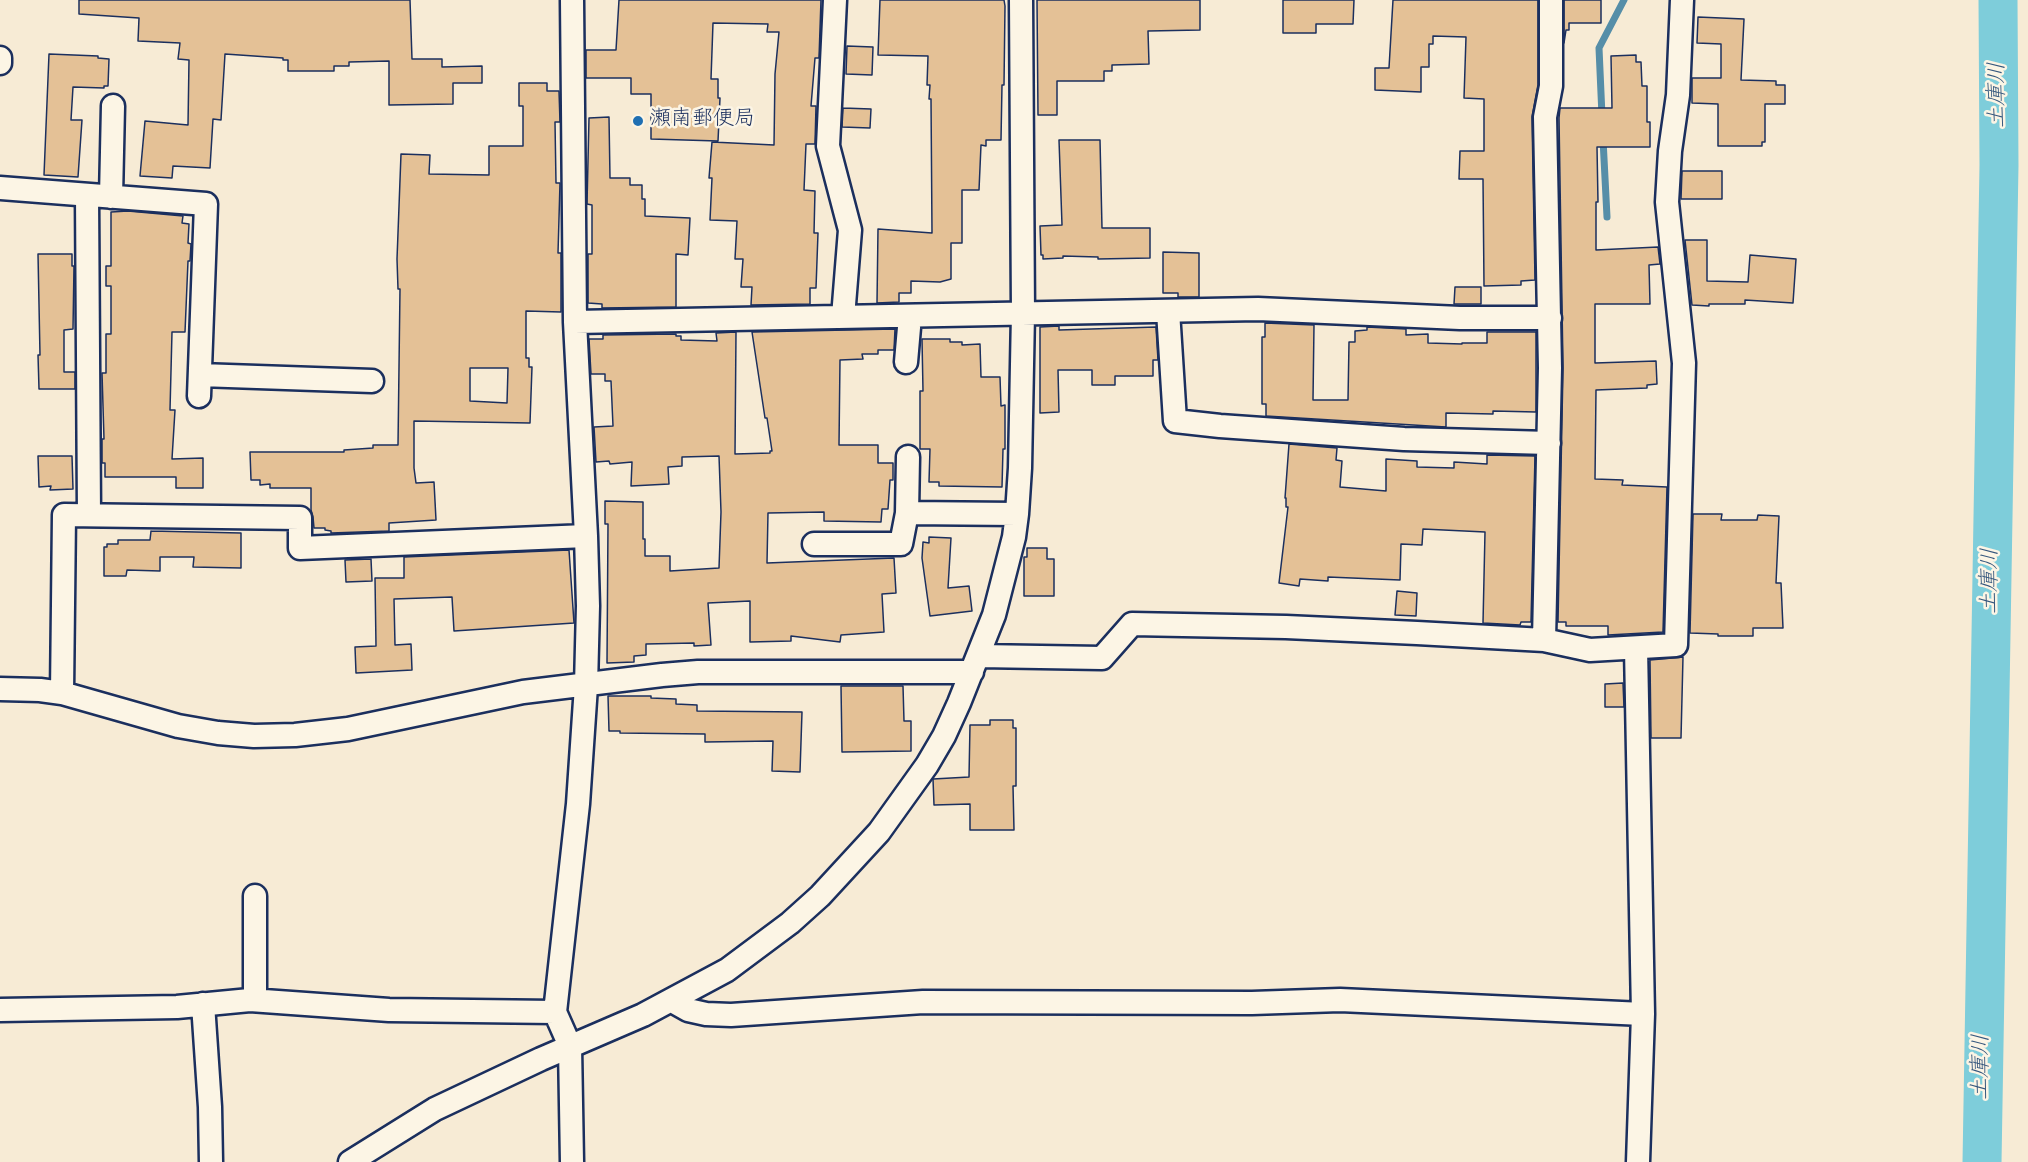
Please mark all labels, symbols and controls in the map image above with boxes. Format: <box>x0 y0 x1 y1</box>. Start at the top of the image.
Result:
water label: 土庫川 <box>1986 62 2012 128</box>
place label: 瀬南郵便局 <box>650 108 755 134</box>
marker: 瀬南郵便局 <box>631 114 645 128</box>
water label: 土庫川 <box>1978 548 2006 614</box>
water label: 土庫川 <box>1969 1034 1997 1100</box>

